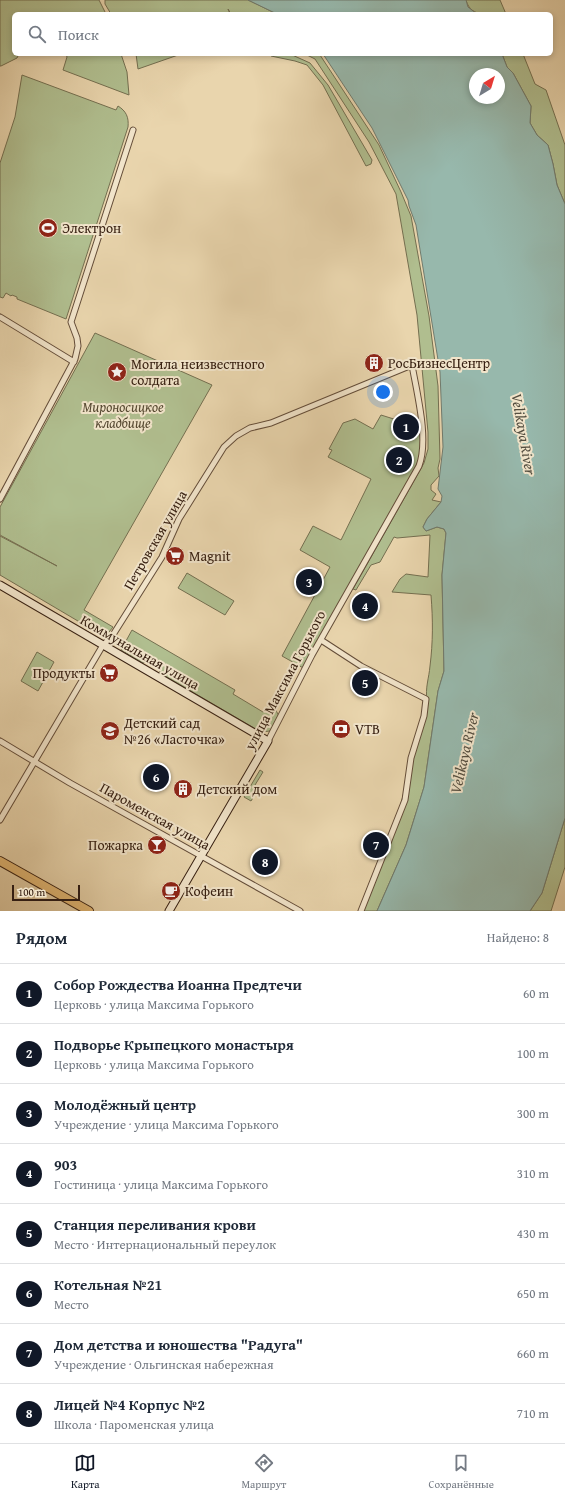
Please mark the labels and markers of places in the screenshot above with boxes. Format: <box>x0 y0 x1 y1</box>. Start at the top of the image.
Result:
sports icon: Электрон <box>37 217 59 239</box>
place label: Электрон <box>62 218 121 238</box>
building icon: РосБизнесЦентр <box>363 352 385 374</box>
place label: РосБизнесЦентр <box>388 353 491 373</box>
place label: Могила неизвестного солдата <box>131 354 265 390</box>
place icon: Могила неизвестного солдата <box>106 361 128 383</box>
pin: 1 <box>393 412 419 442</box>
pin: 2 <box>386 445 412 475</box>
supermarket icon: Magnit <box>164 545 186 567</box>
place label: Magnit <box>189 546 231 566</box>
pin: 3 <box>296 567 322 597</box>
pin: 4 <box>352 591 378 621</box>
supermarket icon: Продукты <box>98 662 120 684</box>
place label: Продукты <box>33 663 95 683</box>
pin: 5 <box>352 668 378 698</box>
place label: Детский сад №26 «Ласточка» <box>123 713 225 749</box>
bank icon: VTB <box>330 718 352 740</box>
place label: VTB <box>355 719 380 739</box>
school or university icon: Детский сад №26 «Ласточка» <box>99 720 121 742</box>
pin: 6 <box>143 762 169 792</box>
building icon: Детский дом <box>172 778 194 800</box>
place label: Детский дом <box>196 779 277 799</box>
pin: 7 <box>363 830 389 860</box>
bar icon: Пожарка <box>146 834 168 856</box>
place label: Пожарка <box>88 835 143 855</box>
pin: 8 <box>252 847 278 877</box>
cafe icon: Кофеин <box>160 880 182 902</box>
place label: Кофеин <box>185 881 233 901</box>

